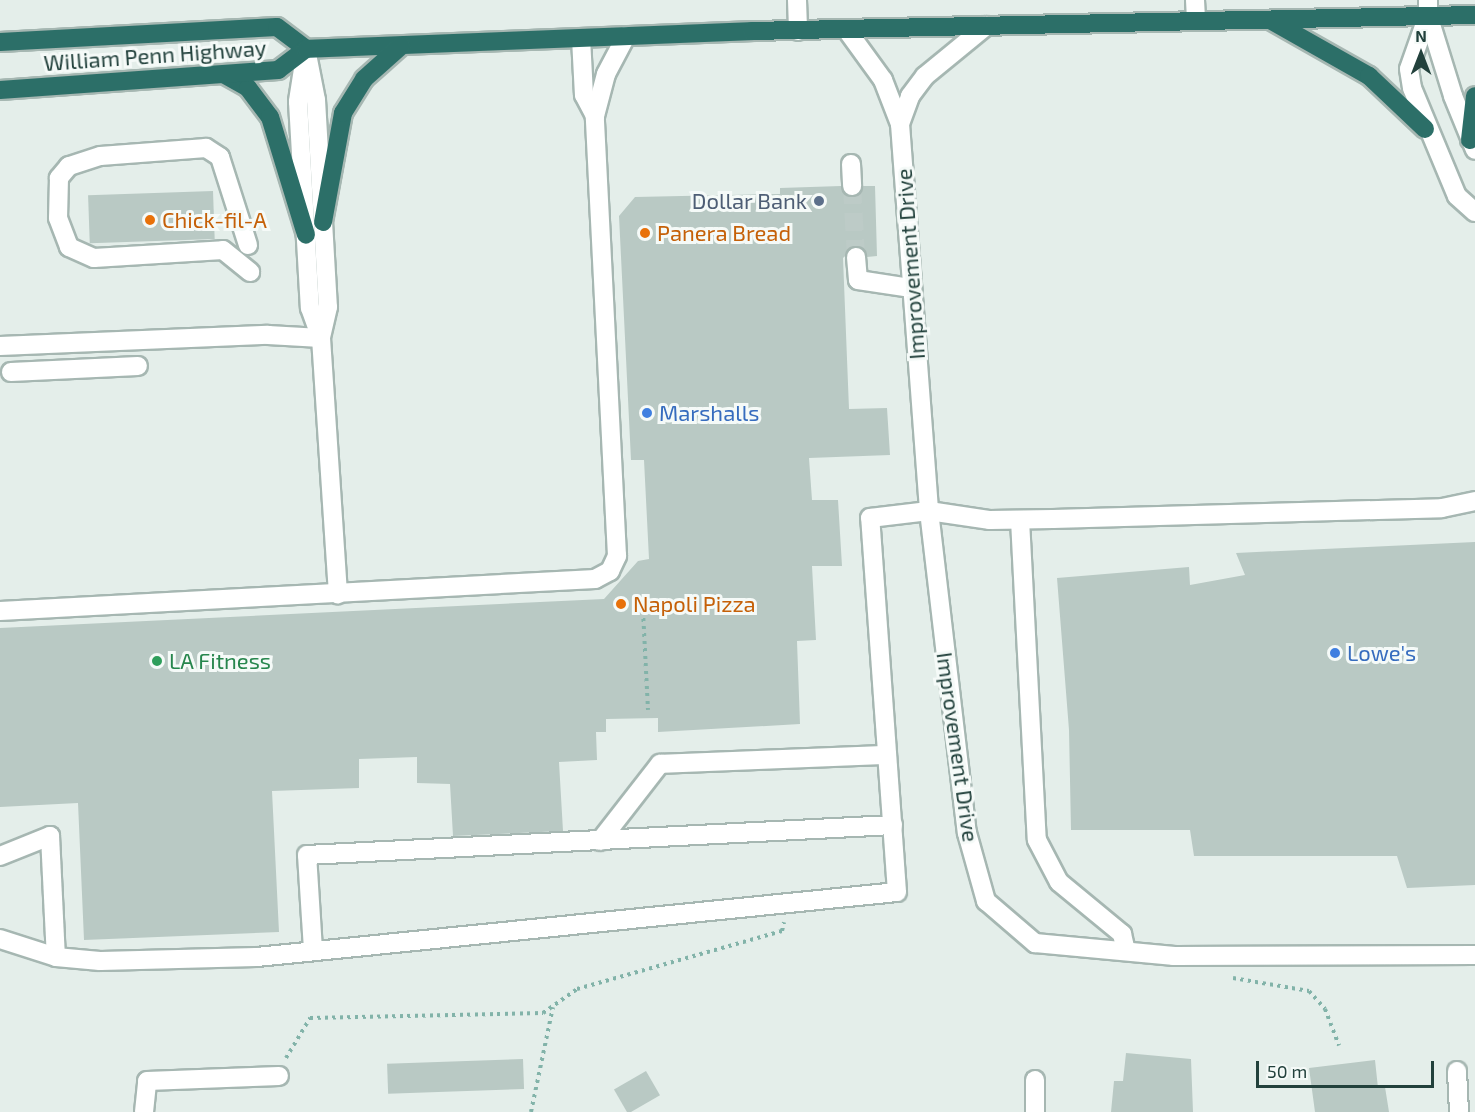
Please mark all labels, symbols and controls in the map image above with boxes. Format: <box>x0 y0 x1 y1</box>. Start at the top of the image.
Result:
north arrow <box>1391 24 1451 84</box>
text: N <box>1415 26 1427 45</box>
street label: William Penn Highway <box>43 34 267 76</box>
street label: Improvement Drive <box>890 168 930 360</box>
place label: Dollar Bank <box>691 188 807 214</box>
marker: Dollar Bank <box>812 194 826 208</box>
place label: Chick-fil-A <box>162 207 267 233</box>
marker: Chick-fil-A <box>143 213 157 227</box>
place label: Panera Bread <box>657 220 791 246</box>
marker: Panera Bread <box>638 226 652 240</box>
place label: Marshalls <box>659 400 759 426</box>
marker: Marshalls <box>640 406 654 420</box>
place label: Napoli Pizza <box>633 591 756 617</box>
marker: Napoli Pizza <box>614 597 628 611</box>
place label: Lowe's <box>1347 640 1416 666</box>
marker: Lowe's <box>1328 646 1342 660</box>
place label: LA Fitness <box>169 648 272 674</box>
street label: Improvement Drive <box>932 650 984 844</box>
marker: LA Fitness <box>150 654 164 668</box>
scale bar <box>1259 1049 1438 1087</box>
text: 50 m <box>1267 1060 1307 1082</box>

